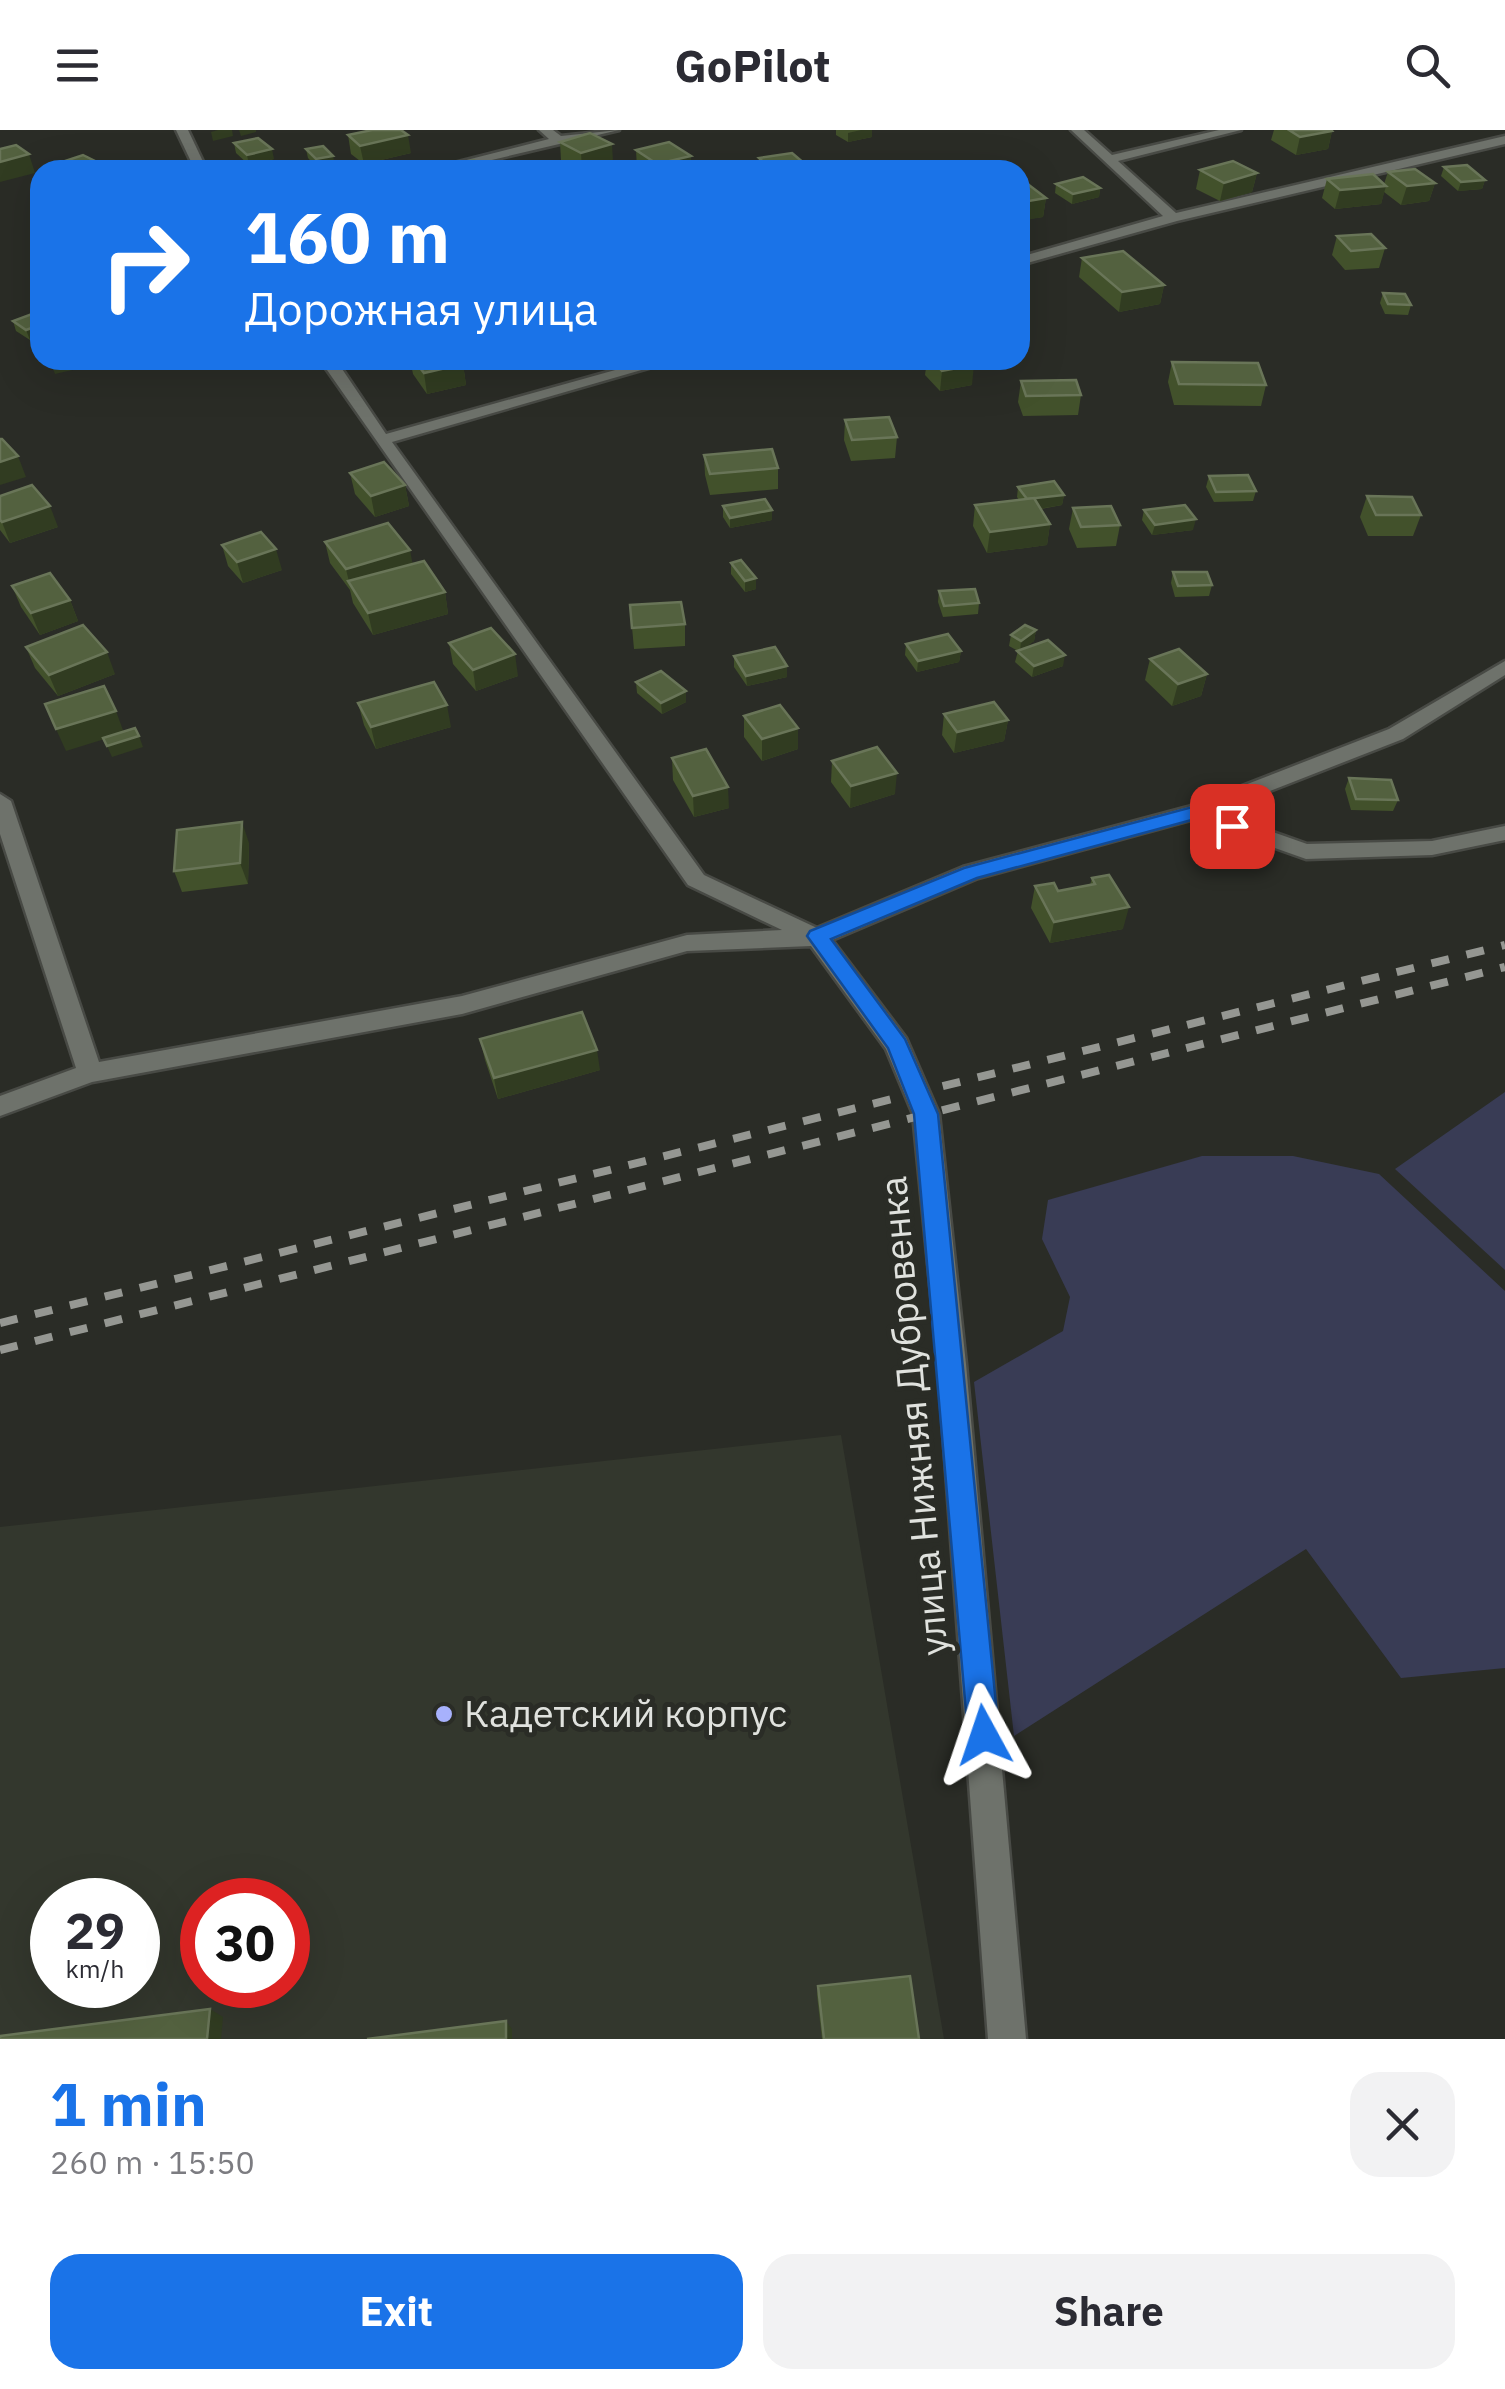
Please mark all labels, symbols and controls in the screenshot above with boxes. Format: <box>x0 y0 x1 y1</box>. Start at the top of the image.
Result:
text: GoPilot <box>674 36 831 94</box>
icon: menu <box>50 38 105 93</box>
icon: search <box>1400 38 1455 93</box>
text: 160 m <box>245 191 450 282</box>
icon: right <box>80 200 210 330</box>
text: Дорожная улица <box>245 279 598 337</box>
pin <box>1190 784 1275 869</box>
icon: arrive <box>1205 799 1260 854</box>
street label: улица Нижняя Дубровенка <box>867 1174 958 1658</box>
position arrow <box>932 1683 1036 1787</box>
place label: Кадетский корпус <box>464 1688 787 1737</box>
marker: Кадетский корпус <box>433 1703 455 1725</box>
speed limit sign: 30 <box>180 1878 310 2008</box>
text: 29 <box>65 1898 125 1963</box>
text: km/h <box>66 1952 124 1985</box>
text: 1 min <box>50 2064 207 2143</box>
button: close <box>1350 2072 1455 2177</box>
text: 260 m · 15:50 <box>50 2141 255 2183</box>
button: Exit <box>50 2254 743 2369</box>
button: Share <box>763 2254 1455 2369</box>

